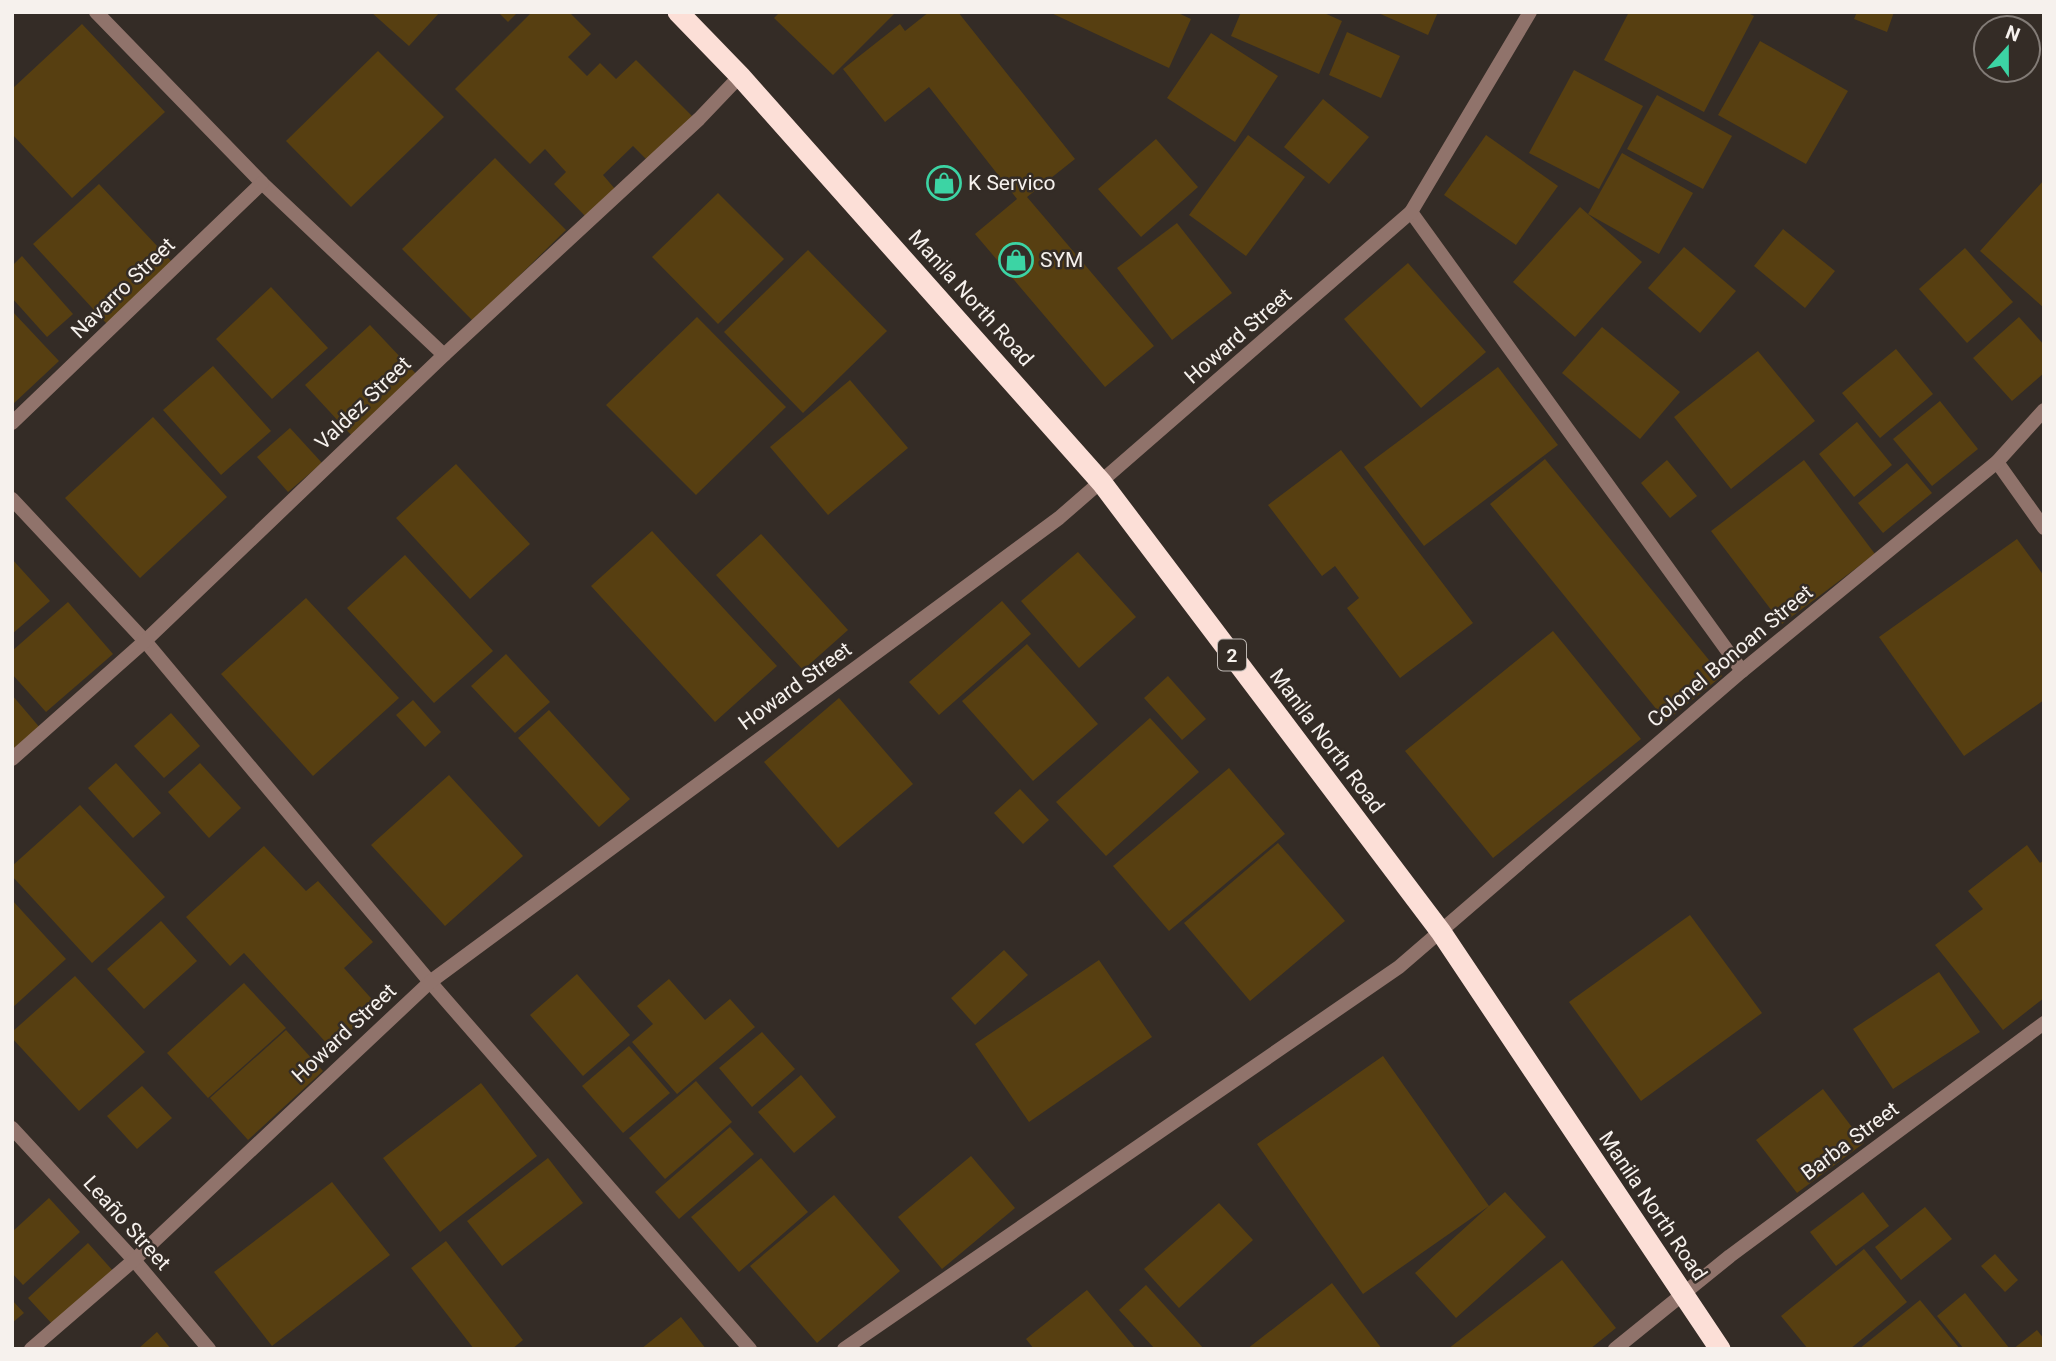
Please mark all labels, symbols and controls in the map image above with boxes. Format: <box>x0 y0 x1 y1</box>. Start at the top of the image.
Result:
north arrow <box>1972 14 2042 84</box>
text: N <box>2003 20 2023 47</box>
shop icon: K Servico <box>925 164 963 202</box>
place label: K Servico <box>968 171 1056 195</box>
street label: Manila North Road <box>904 225 1038 371</box>
street label: Navarro Street <box>66 233 180 343</box>
shop icon: SYM <box>997 241 1035 279</box>
place label: SYM <box>1040 248 1083 272</box>
street label: Howard Street <box>1180 283 1296 389</box>
street label: Valdez Street <box>310 351 416 455</box>
street label: Colonel Bonoan Street <box>1643 580 1817 732</box>
street label: Howard Street <box>734 637 856 735</box>
road number: 2 <box>1218 640 1246 670</box>
street label: Manila North Road <box>1265 664 1389 818</box>
street label: Howard Street <box>287 979 401 1087</box>
street label: Barba Street <box>1797 1097 1903 1185</box>
street label: Manila North Road <box>1594 1127 1712 1285</box>
street label: Leaño Street <box>79 1171 175 1275</box>

